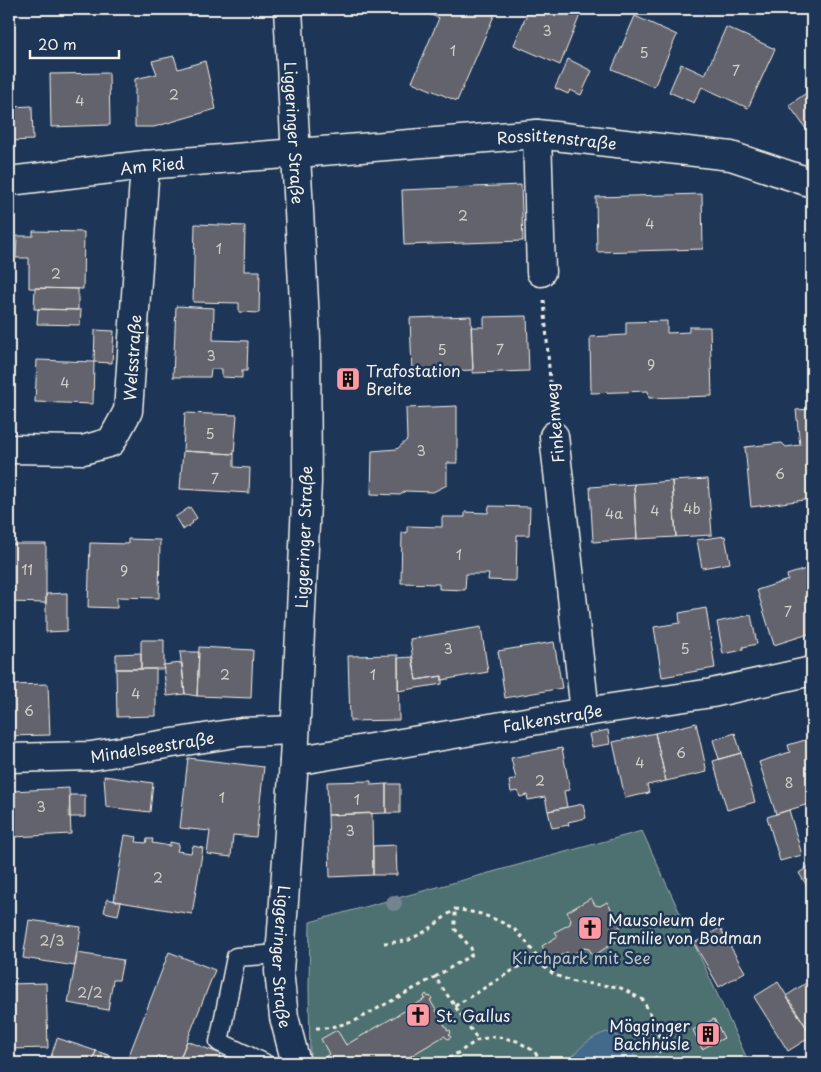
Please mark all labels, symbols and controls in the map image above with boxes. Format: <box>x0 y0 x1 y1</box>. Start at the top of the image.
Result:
house number: 3 <box>542 20 552 41</box>
scale bar <box>30 28 119 60</box>
text: 20 m <box>38 32 77 55</box>
house number: 1 <box>450 40 456 61</box>
house number: 5 <box>639 42 649 63</box>
house number: 7 <box>732 60 740 81</box>
street label: Liggeringer Straße <box>279 61 311 205</box>
house number: 2 <box>169 84 179 105</box>
house number: 4 <box>75 90 85 111</box>
street label: Rossittenstraße <box>496 122 618 155</box>
street label: Am Ried <box>118 150 185 180</box>
house number: 2 <box>458 205 468 226</box>
house number: 4 <box>645 213 655 234</box>
house number: 1 <box>216 238 222 259</box>
house number: 2 <box>51 263 61 284</box>
street label: Welsstraße <box>117 314 147 402</box>
house number: 5 <box>437 339 447 360</box>
house number: 7 <box>496 339 504 360</box>
house number: 3 <box>206 345 216 366</box>
house number: 9 <box>647 354 655 375</box>
place label: Trafostation Breite <box>366 358 461 400</box>
building icon: Trafostation Breite <box>335 366 361 392</box>
house number: 4 <box>60 372 70 393</box>
street label: Finkenweg <box>539 382 569 464</box>
house number: 5 <box>205 423 215 444</box>
house number: 3 <box>416 440 426 461</box>
house number: 6 <box>775 463 785 484</box>
street label: Liggeringer Straße <box>289 465 317 609</box>
house number: 7 <box>211 468 219 489</box>
house number: 4b <box>683 498 701 519</box>
house number: 4 <box>650 500 660 521</box>
house number: 4a <box>605 503 623 524</box>
house number: 1 <box>456 544 462 565</box>
house number: 11 <box>21 559 33 580</box>
house number: 9 <box>120 560 128 581</box>
house number: 7 <box>784 601 792 622</box>
house number: 3 <box>443 638 453 659</box>
house number: 5 <box>680 638 690 659</box>
house number: 2 <box>220 664 230 685</box>
house number: 1 <box>370 664 376 685</box>
house number: 4 <box>131 683 141 704</box>
street label: Falkenstraße <box>501 698 604 738</box>
house number: 6 <box>24 700 34 721</box>
street label: Mindelseestraße <box>88 725 216 768</box>
house number: 6 <box>676 742 686 763</box>
house number: 4 <box>635 752 645 773</box>
house number: 2 <box>535 770 545 791</box>
house number: 8 <box>785 772 793 793</box>
house number: 1 <box>219 787 225 808</box>
house number: 1 <box>354 789 360 810</box>
house number: 3 <box>36 796 46 817</box>
house number: 3 <box>345 820 355 841</box>
house number: 2 <box>153 867 163 888</box>
street label: Liggeringer Straße <box>267 885 298 1030</box>
place label: Mausoleum der Familie von Bodman <box>608 907 762 949</box>
church icon: Mausoleum der Familie von Bodman <box>577 915 603 941</box>
house number: 2/3 <box>40 930 64 951</box>
park label: Kirchpark mit See <box>512 945 650 969</box>
house number: 2/2 <box>77 982 103 1003</box>
church icon: St. Gallus <box>405 1002 431 1028</box>
place label: St. Gallus <box>436 1003 510 1027</box>
place label: Mögginger Bachhüsle <box>609 1013 691 1055</box>
building icon: Mögginger Bachhüsle <box>695 1021 721 1047</box>

